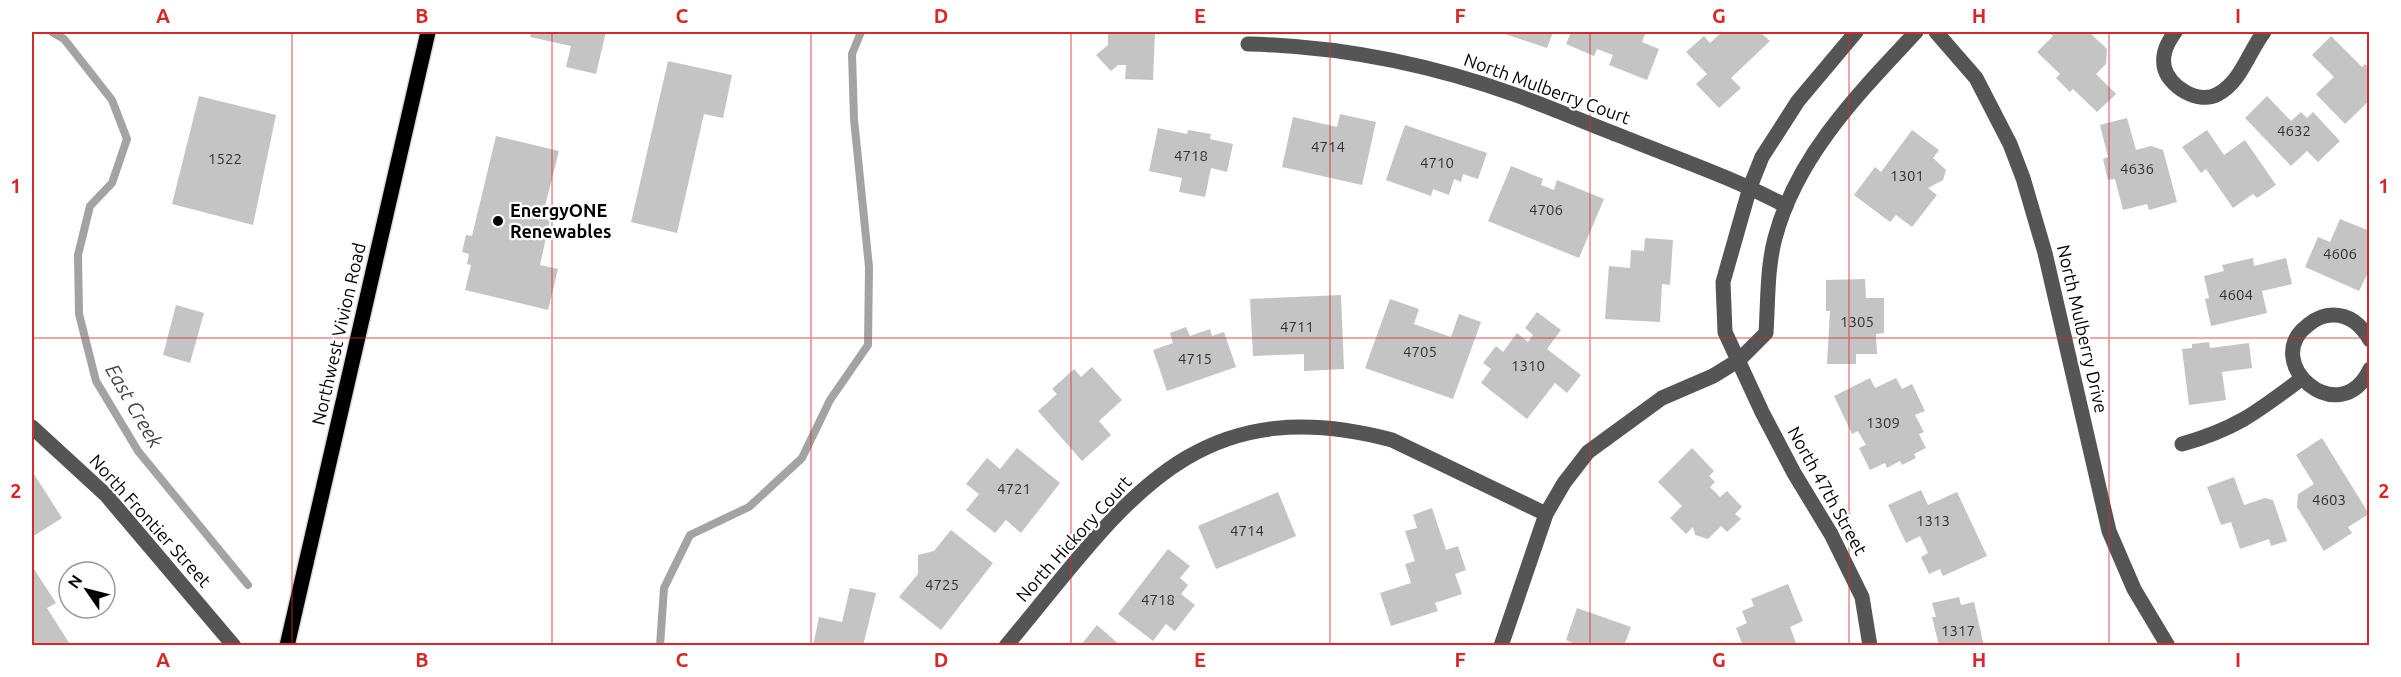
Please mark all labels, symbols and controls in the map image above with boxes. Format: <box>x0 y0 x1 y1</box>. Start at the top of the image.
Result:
text: A <box>156 4 170 27</box>
text: B <box>415 4 429 27</box>
text: C <box>676 4 689 27</box>
text: D <box>934 4 948 27</box>
text: E <box>1194 4 1206 27</box>
text: F <box>1454 4 1466 27</box>
text: G <box>1712 4 1726 27</box>
text: H <box>1972 4 1986 27</box>
text: I <box>2235 4 2241 27</box>
street label: North Mulberry Court <box>1462 49 1633 127</box>
house number: 4632 <box>2277 122 2311 139</box>
house number: 4714 <box>1311 138 1345 155</box>
house number: 4718 <box>1174 147 1208 164</box>
house number: 1522 <box>208 150 242 167</box>
house number: 4710 <box>1420 154 1454 171</box>
house number: 4636 <box>2120 160 2154 177</box>
house number: 1301 <box>1890 167 1924 184</box>
text: 1 <box>10 174 22 197</box>
text: 1 <box>2378 174 2390 197</box>
place label: EnergyONE Renewables <box>510 200 612 241</box>
house number: 4706 <box>1529 201 1563 218</box>
marker: EnergyONE Renewables <box>491 214 505 228</box>
street label: Northwest Vivion Road <box>307 241 369 427</box>
street label: North Mulberry Drive <box>2054 243 2112 415</box>
house number: 4606 <box>2323 245 2357 262</box>
house number: 4604 <box>2219 286 2253 303</box>
house number: 1305 <box>1840 313 1874 330</box>
house number: 4711 <box>1280 318 1314 335</box>
house number: 4705 <box>1403 343 1437 360</box>
house number: 4715 <box>1178 350 1212 367</box>
house number: 1310 <box>1511 357 1545 374</box>
water label: East Creek <box>101 360 168 452</box>
house number: 1309 <box>1866 414 1900 431</box>
street label: North 47th Street <box>1784 423 1871 558</box>
street label: North Frontier Street <box>86 450 215 591</box>
street label: North Hickory Court <box>1012 471 1135 605</box>
text: 2 <box>10 479 22 502</box>
text: 2 <box>2378 479 2390 502</box>
house number: 4721 <box>997 480 1031 497</box>
house number: 4603 <box>2312 491 2346 508</box>
house number: 1313 <box>1916 512 1950 529</box>
house number: 4714 <box>1230 522 1264 539</box>
north arrow <box>57 560 117 620</box>
text: N <box>64 571 86 591</box>
house number: 4725 <box>925 576 959 593</box>
house number: 4718 <box>1141 591 1175 608</box>
house number: 1317 <box>1941 622 1975 639</box>
text: A <box>156 648 170 671</box>
text: B <box>415 648 429 671</box>
text: C <box>676 648 689 671</box>
text: D <box>934 648 948 671</box>
text: E <box>1194 648 1206 671</box>
text: F <box>1454 648 1466 671</box>
text: G <box>1712 648 1726 671</box>
text: H <box>1972 648 1986 671</box>
text: I <box>2235 648 2241 671</box>

